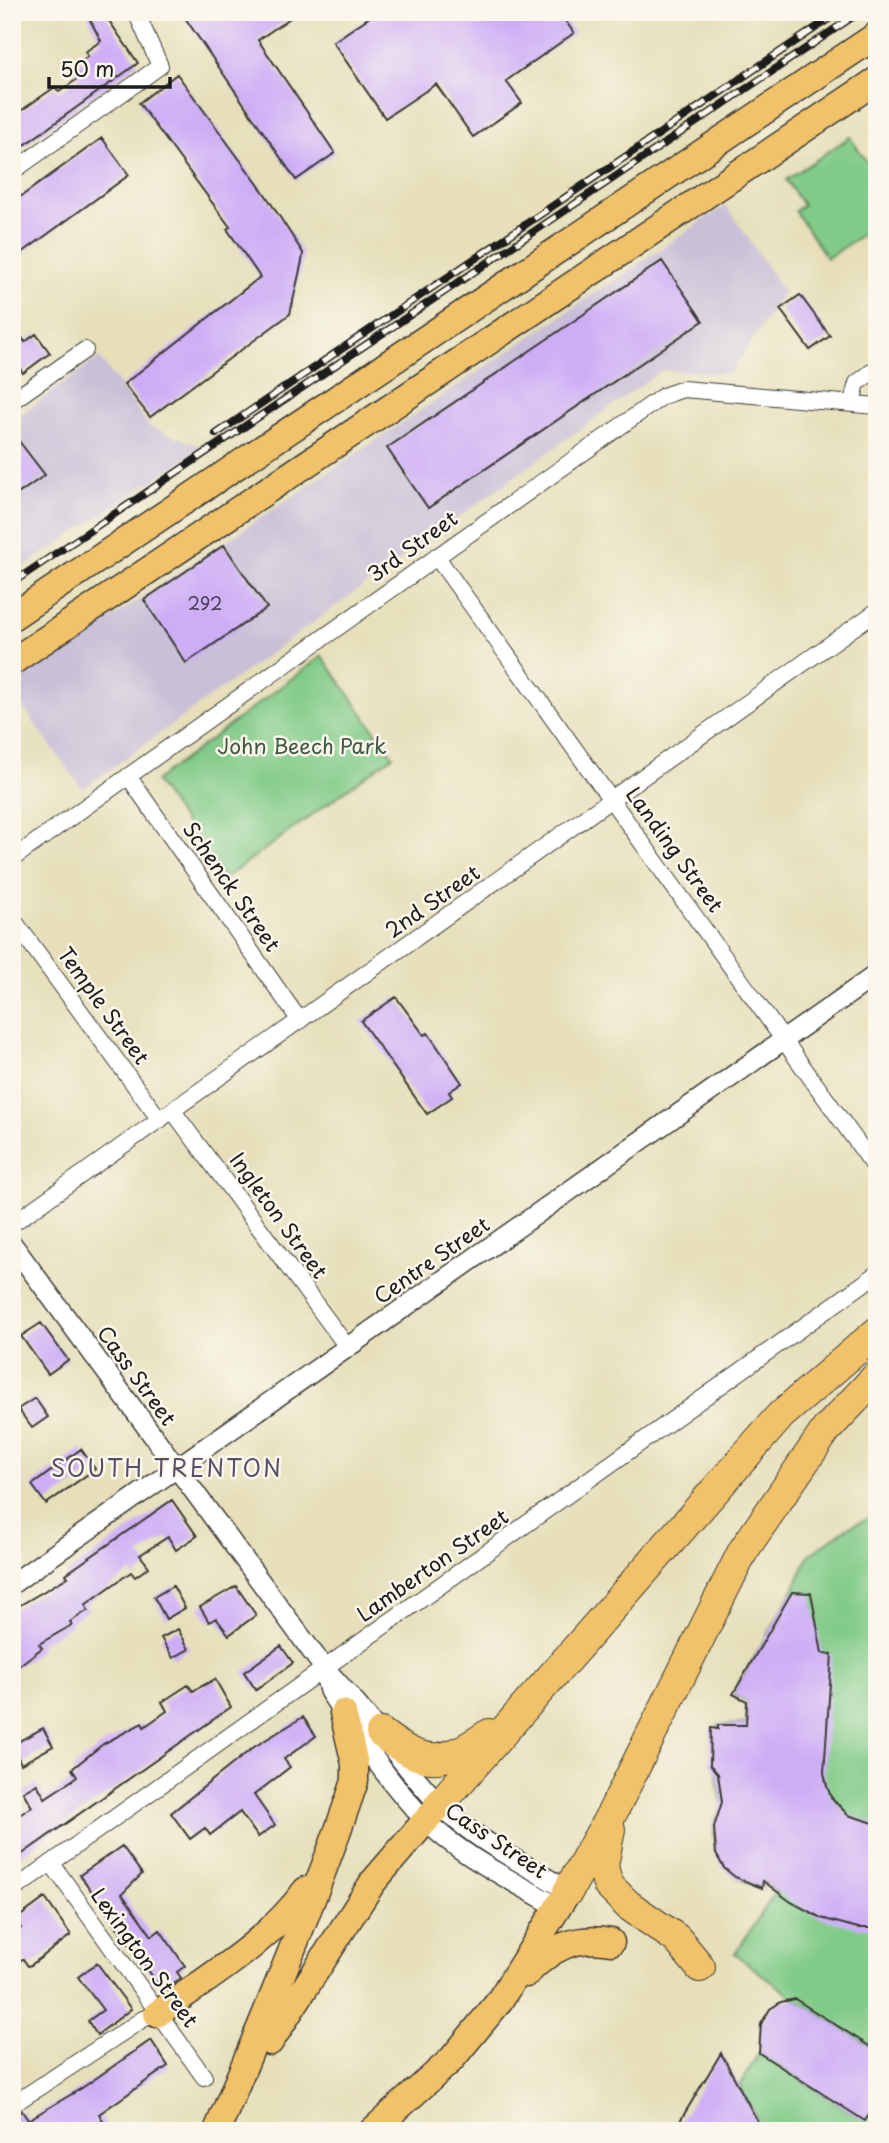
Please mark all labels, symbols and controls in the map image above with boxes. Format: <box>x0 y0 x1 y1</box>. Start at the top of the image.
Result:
scale bar <box>49 46 170 90</box>
text: 50 m <box>60 52 114 84</box>
street label: 3rd Street <box>360 502 463 589</box>
house number: 292 <box>187 589 223 616</box>
park label: John Beech Park <box>217 729 387 761</box>
street label: Landing Street <box>619 779 732 918</box>
street label: Schenck Street <box>176 814 289 957</box>
street label: 2nd Street <box>378 856 486 945</box>
street label: Temple Street <box>51 939 158 1070</box>
street label: Ingleton Street <box>223 1145 336 1285</box>
street label: Centre Street <box>367 1208 495 1311</box>
street label: Cass Street <box>90 1318 185 1432</box>
district label: SOUTH TRENTON <box>51 1450 283 1485</box>
street label: Lamberton Street <box>349 1500 514 1629</box>
street label: Cass Street <box>440 1793 555 1885</box>
street label: Lexington Street <box>84 1880 207 2033</box>

